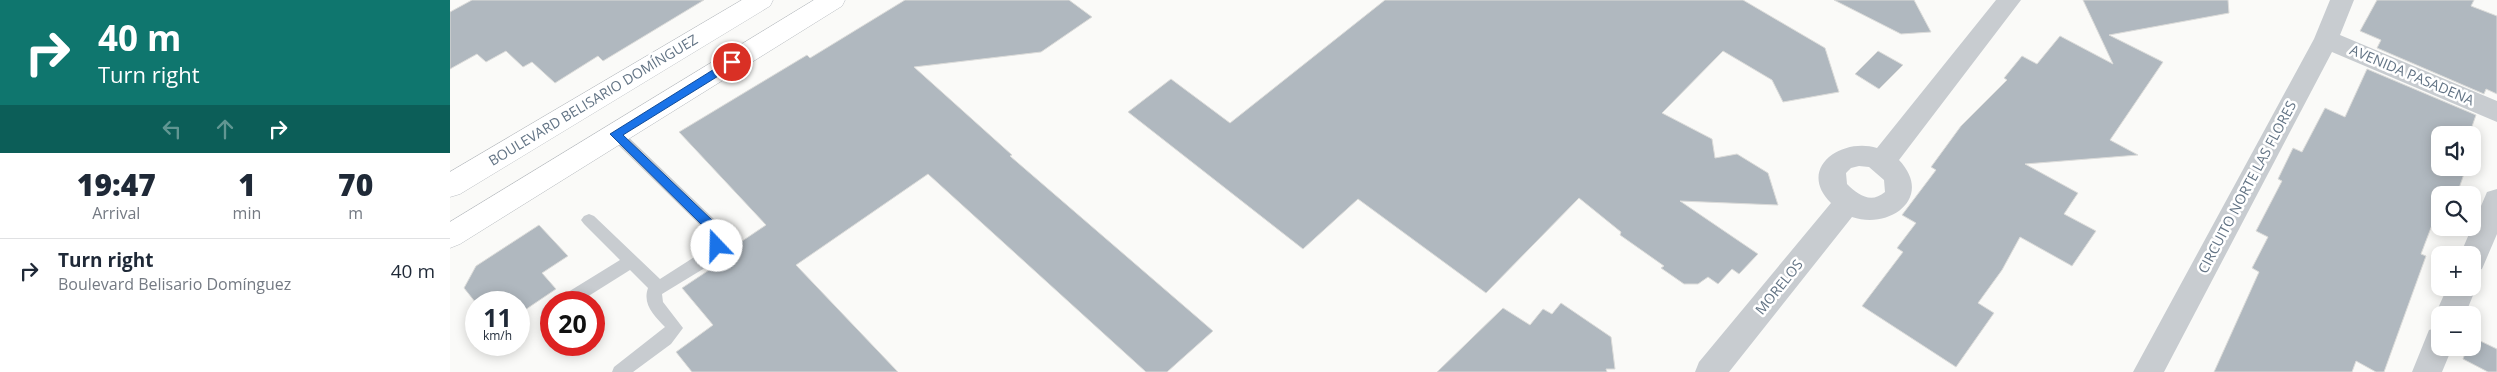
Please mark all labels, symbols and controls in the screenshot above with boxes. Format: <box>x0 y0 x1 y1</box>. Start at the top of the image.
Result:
text: 40 m <box>98 14 181 61</box>
icon: right <box>15 20 80 85</box>
street label: BOULEVARD BELISARIO DOMÍNGUEZ <box>485 29 701 170</box>
street label: AVENIDA PASADENA <box>2347 40 2477 109</box>
pin <box>711 41 753 83</box>
icon: arrive <box>718 48 746 76</box>
text: Turn right <box>98 59 200 89</box>
street label: CIRCUITO NORTE LAS FLORES <box>2193 97 2300 276</box>
icon: left <box>158 115 186 143</box>
icon: ahead <box>211 115 239 143</box>
icon: right <box>264 115 292 143</box>
map controls <box>2431 126 2481 356</box>
button: sound <box>2431 126 2481 176</box>
text: 19:47 <box>77 164 156 205</box>
text: 1 <box>238 164 256 205</box>
text: 70 <box>338 164 373 205</box>
button: search <box>2431 186 2481 236</box>
text: Arrival <box>92 202 140 224</box>
text: min <box>233 202 261 224</box>
text: m <box>348 202 363 224</box>
position arrow <box>690 219 742 271</box>
button: + <box>2431 246 2481 296</box>
text: Turn right <box>58 247 153 273</box>
street label: MORELOS <box>1751 255 1807 318</box>
icon: right <box>15 257 43 285</box>
text: 40 m <box>391 258 435 284</box>
text: Boulevard Belisario Domínguez <box>58 273 291 295</box>
speed limit sign: 20 <box>540 291 605 356</box>
text: 11 <box>483 300 512 334</box>
button: − <box>2431 306 2481 356</box>
text: km/h <box>483 327 512 344</box>

